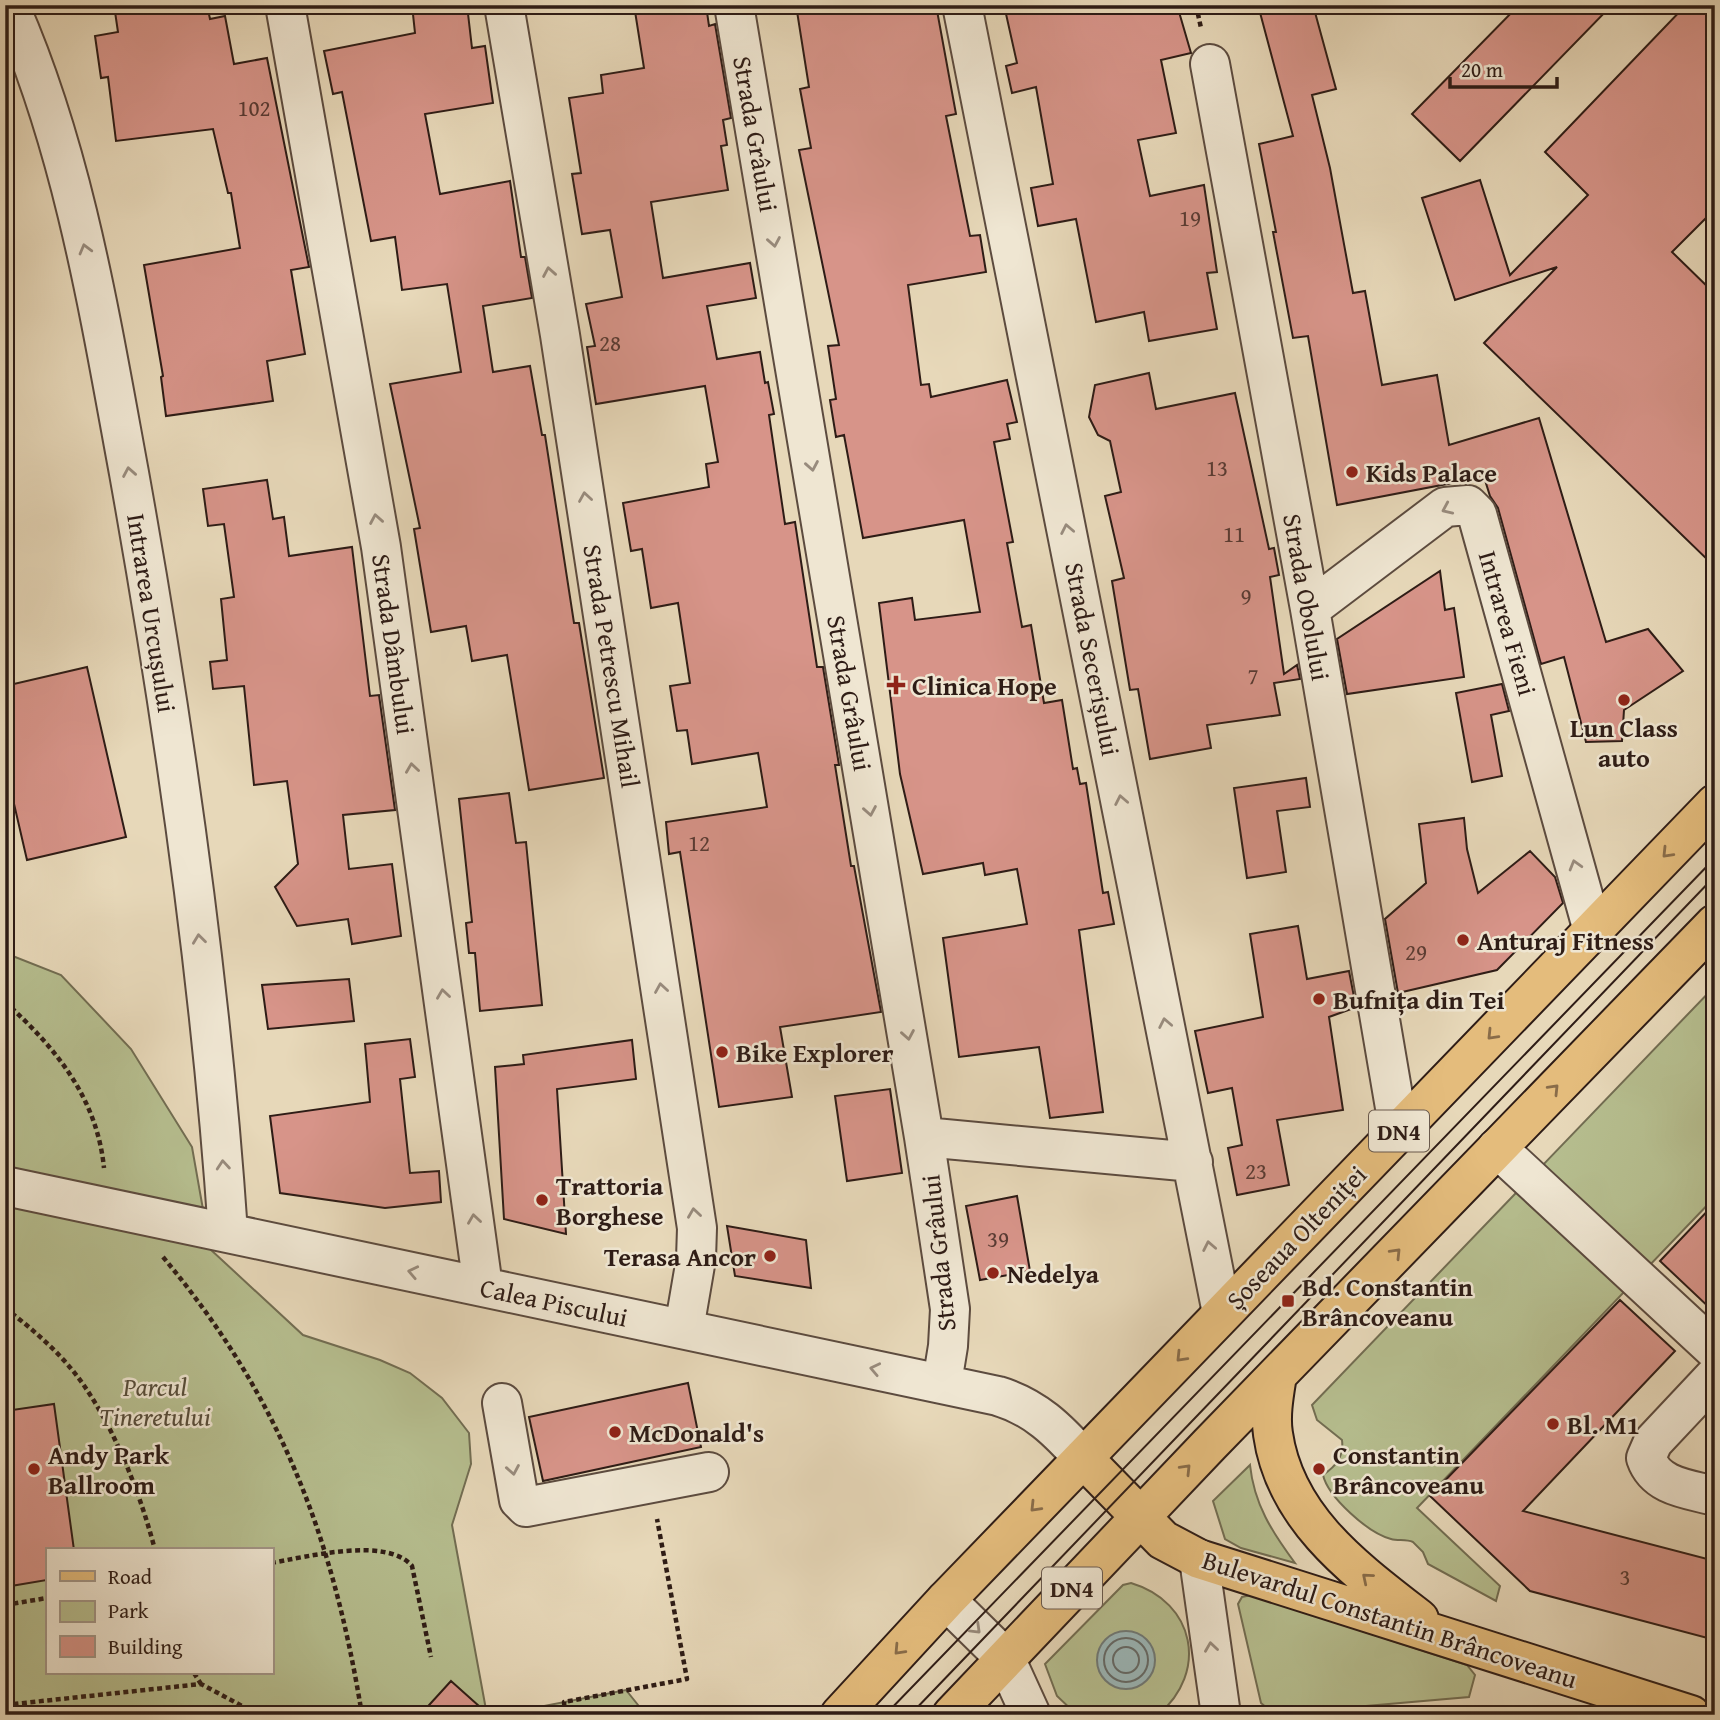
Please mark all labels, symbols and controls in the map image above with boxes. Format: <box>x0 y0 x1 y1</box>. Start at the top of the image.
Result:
scale bar <box>1450 46 1557 90</box>
street label: Strada Grâului <box>723 53 789 215</box>
text: 20 m <box>1461 54 1503 85</box>
house number: 102 <box>237 91 271 124</box>
house number: 19 <box>1179 201 1201 234</box>
one-way arrow <box>766 236 781 248</box>
one-way arrow <box>79 243 93 255</box>
one-way arrow <box>542 266 557 278</box>
house number: 28 <box>599 326 621 359</box>
house number: 13 <box>1206 451 1228 484</box>
place label: Kids Palace <box>1366 453 1497 492</box>
one-way arrow <box>804 460 819 472</box>
marker: Kids Palace <box>1344 464 1360 480</box>
one-way arrow <box>122 466 137 478</box>
one-way arrow <box>578 491 593 503</box>
one-way arrow <box>1442 501 1455 514</box>
street label: Strada Obolului <box>1273 510 1341 684</box>
street label: Intrarea Urcușului <box>117 511 187 715</box>
one-way arrow <box>369 513 384 525</box>
house number: 11 <box>1223 517 1245 550</box>
one-way arrow <box>1060 523 1075 535</box>
street label: Strada Petrescu Mihail <box>573 541 651 791</box>
street label: Intrarea Fieni <box>1469 546 1547 700</box>
street label: Strada Dâmbului <box>362 551 426 737</box>
street label: Strada Secerișului <box>1055 559 1131 759</box>
house number: 9 <box>1240 579 1252 612</box>
street label: Strada Grâului <box>817 612 883 774</box>
house number: 7 <box>1247 659 1259 692</box>
place label: Clinica Hope <box>912 666 1057 705</box>
marker: Clinica Hope <box>886 675 906 695</box>
marker: Lun Class auto <box>1616 692 1632 708</box>
place label: Lun Class auto <box>1570 708 1678 777</box>
one-way arrow <box>404 763 419 774</box>
one-way arrow <box>1114 794 1129 806</box>
one-way arrow <box>862 805 877 817</box>
house number: 12 <box>688 826 710 859</box>
one-way arrow <box>1663 845 1676 858</box>
one-way arrow <box>1569 859 1583 871</box>
place label: Anturaj Fitness <box>1477 921 1654 960</box>
marker: Anturaj Fitness <box>1455 932 1471 948</box>
one-way arrow <box>191 933 206 945</box>
house number: 29 <box>1405 935 1427 968</box>
place label: Bufnița din Tei <box>1333 980 1505 1019</box>
one-way arrow <box>654 982 669 994</box>
one-way arrow <box>436 988 451 1000</box>
marker: Bufnița din Tei <box>1311 991 1327 1007</box>
one-way arrow <box>1159 1017 1174 1029</box>
one-way arrow <box>1488 1027 1501 1040</box>
one-way arrow <box>900 1030 915 1041</box>
place label: Bike Explorer <box>736 1033 894 1072</box>
marker: Bike Explorer <box>714 1044 730 1060</box>
one-way arrow <box>1545 1085 1558 1098</box>
road number: DN4 <box>1369 1111 1429 1152</box>
house number: 23 <box>1245 1154 1267 1187</box>
street label: Șoseaua Olteniței <box>1217 1156 1375 1318</box>
one-way arrow <box>216 1159 231 1170</box>
place label: Trattoria Borghese <box>556 1166 664 1235</box>
street label: Strada Grâului <box>910 1173 966 1333</box>
marker: Trattoria Borghese <box>534 1192 550 1208</box>
one-way arrow <box>687 1207 702 1219</box>
one-way arrow <box>466 1213 481 1225</box>
house number: 39 <box>987 1222 1009 1255</box>
place label: Terasa Ancor <box>604 1237 756 1276</box>
one-way arrow <box>1203 1240 1218 1252</box>
marker: Terasa Ancor <box>762 1248 778 1264</box>
one-way arrow <box>1387 1248 1400 1261</box>
place label: Nedelya <box>1007 1254 1100 1293</box>
marker: Nedelya <box>985 1265 1001 1281</box>
one-way arrow <box>407 1266 419 1281</box>
street label: Calea Piscului <box>477 1267 631 1337</box>
place label: Bd. Constantin Brâncoveanu <box>1302 1267 1474 1336</box>
marker: Bd. Constantin Brâncoveanu <box>1280 1293 1296 1309</box>
one-way arrow <box>1176 1348 1189 1361</box>
one-way arrow <box>869 1362 881 1377</box>
park label: Parcul Tineretului <box>99 1367 211 1436</box>
place label: Bl. M1 <box>1567 1405 1640 1444</box>
place label: McDonald's <box>629 1413 764 1452</box>
marker: Bl. M1 <box>1545 1416 1561 1432</box>
marker: McDonald's <box>607 1424 623 1440</box>
place label: Andy Park Ballroom <box>48 1435 169 1504</box>
place label: Constantin Brâncoveanu <box>1333 1435 1484 1504</box>
marker: Andy Park Ballroom <box>26 1461 42 1477</box>
marker: Constantin Brâncoveanu <box>1311 1461 1327 1477</box>
one-way arrow <box>505 1464 520 1476</box>
one-way arrow <box>1177 1464 1190 1477</box>
one-way arrow <box>1031 1499 1044 1512</box>
street label: Bulevardul Constantin Brâncoveanu <box>1198 1540 1582 1698</box>
legend <box>46 1548 273 1674</box>
house number: 3 <box>1619 1560 1631 1593</box>
text: Road <box>108 1561 153 1592</box>
road number: DN4 <box>1042 1568 1102 1608</box>
one-way arrow <box>1362 1574 1375 1586</box>
text: Park <box>108 1595 149 1626</box>
one-way arrow <box>968 1621 981 1634</box>
text: Building <box>108 1631 183 1662</box>
one-way arrow <box>1204 1641 1219 1653</box>
one-way arrow <box>895 1642 908 1655</box>

